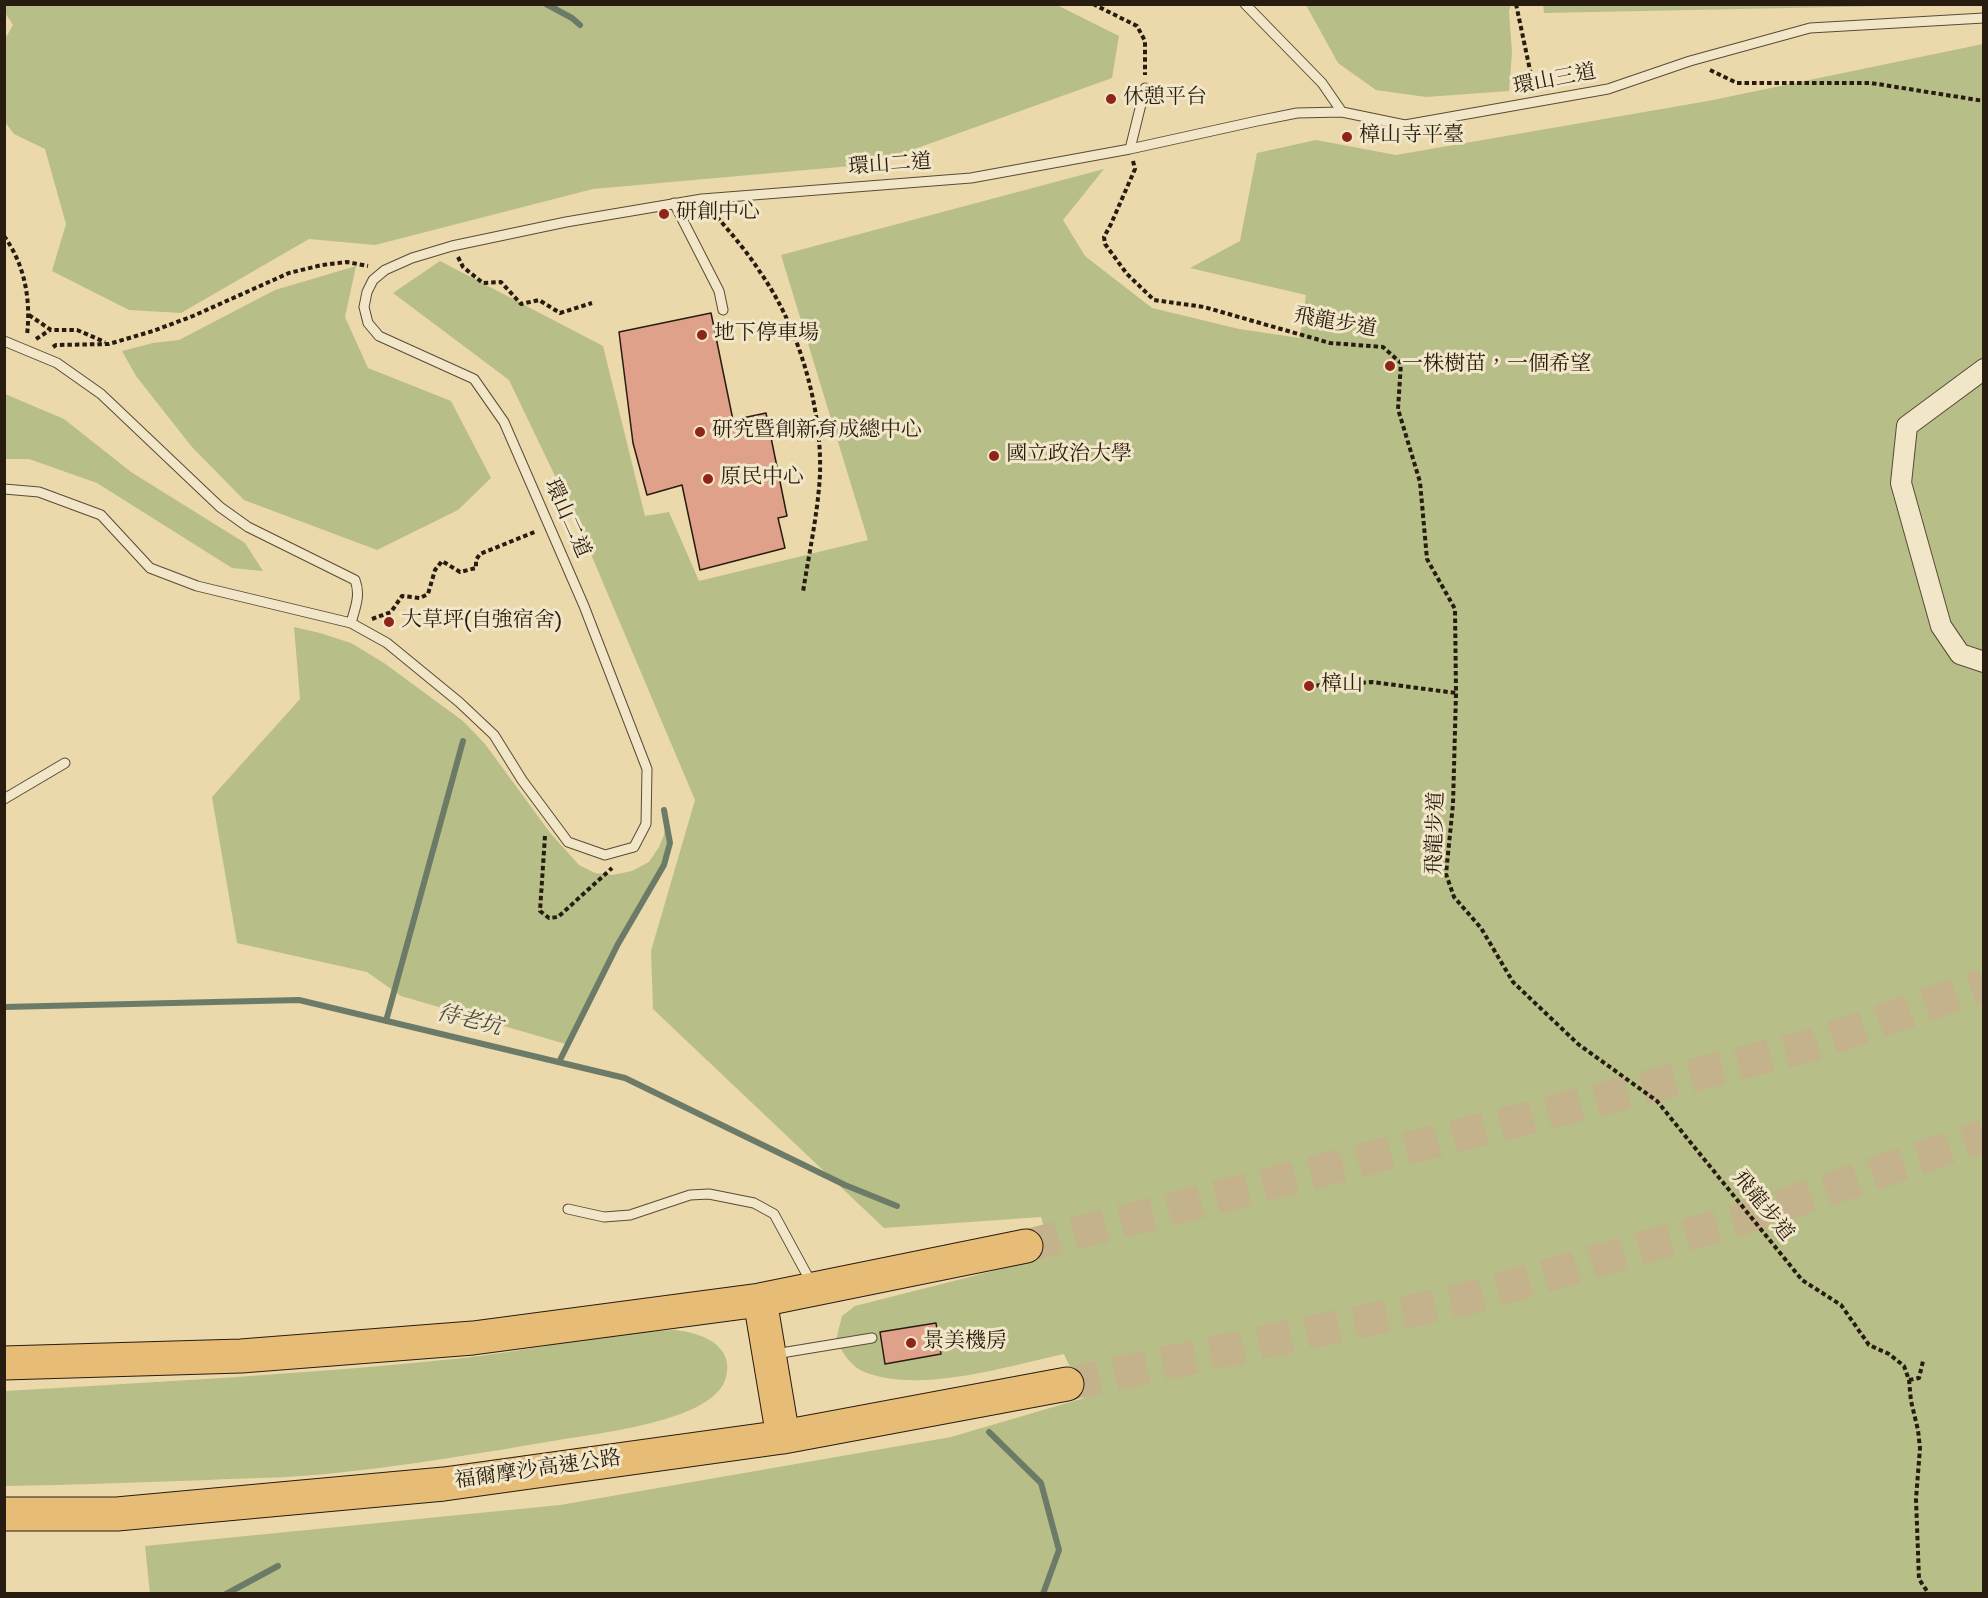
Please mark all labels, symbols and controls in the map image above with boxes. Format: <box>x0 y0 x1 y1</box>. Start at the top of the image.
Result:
street label: 環山三道 <box>1511 61 1599 101</box>
place label: 休憩平台 <box>1123 86 1207 112</box>
marker: 休憩平台 <box>1104 92 1118 106</box>
place label: 樟山寺平臺 <box>1359 124 1464 150</box>
marker: 樟山寺平臺 <box>1340 130 1354 144</box>
street label: 環山二道 <box>847 151 933 181</box>
place label: 研創中心 <box>676 201 760 227</box>
marker: 研創中心 <box>657 207 671 221</box>
street label: 飛龍步道 <box>1291 304 1379 344</box>
place label: 地下停車場 <box>714 322 819 348</box>
marker: 地下停車場 <box>695 328 709 342</box>
place label: 一株樹苗，一個希望 <box>1402 353 1591 379</box>
marker: 一株樹苗，一個希望 <box>1383 359 1397 373</box>
place label: 研究暨創新育成總中心 <box>712 419 922 445</box>
marker: 研究暨創新育成總中心 <box>693 425 707 439</box>
place label: 國立政治大學 <box>1006 443 1132 469</box>
marker: 國立政治大學 <box>987 449 1001 463</box>
place label: 原民中心 <box>720 466 804 492</box>
marker: 原民中心 <box>701 472 715 486</box>
street label: 環山二道 <box>537 476 595 562</box>
place label: 大草坪(自強宿舍) <box>401 609 562 635</box>
marker: 大草坪(自強宿舍) <box>382 615 396 629</box>
place label: 樟山 <box>1321 673 1363 699</box>
marker: 樟山 <box>1302 679 1316 693</box>
street label: 飛龍步道 <box>1423 791 1451 875</box>
water label: 待老坑 <box>434 1001 504 1043</box>
street label: 飛龍步道 <box>1726 1166 1798 1248</box>
place label: 景美機房 <box>923 1330 1007 1356</box>
marker: 景美機房 <box>904 1336 918 1350</box>
street label: 福爾摩沙高速公路 <box>453 1447 623 1495</box>

